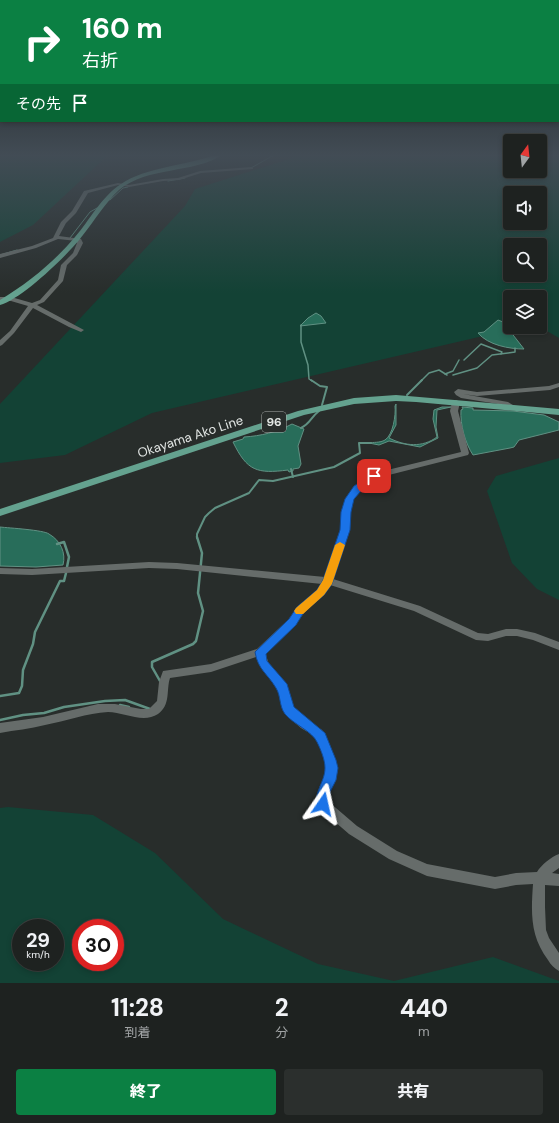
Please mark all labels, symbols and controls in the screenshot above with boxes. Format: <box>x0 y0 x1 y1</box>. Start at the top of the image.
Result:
text: 160 m <box>82 10 163 47</box>
icon: right <box>16 16 68 68</box>
text: 右折 <box>82 49 118 73</box>
icon: arrive <box>69 92 91 114</box>
text: その先 <box>16 94 61 114</box>
north arrow <box>503 134 547 178</box>
map controls <box>503 134 547 334</box>
button: sound <box>503 186 547 230</box>
button: search <box>503 238 547 282</box>
button: layers <box>503 290 547 334</box>
street label: Okayama Ako Line <box>135 411 245 462</box>
road number: 96 <box>262 412 286 432</box>
pin <box>357 459 391 493</box>
icon: arrive <box>363 465 385 487</box>
position arrow <box>302 783 344 825</box>
speed limit sign: 30 <box>72 919 124 971</box>
text: 29 <box>26 927 50 953</box>
text: km/h <box>26 948 50 961</box>
text: 11:28 <box>111 992 164 1023</box>
text: 2 <box>275 992 289 1023</box>
text: 440 <box>400 993 448 1024</box>
text: m <box>418 1023 430 1040</box>
text: 到着 <box>124 1024 150 1041</box>
text: 分 <box>275 1024 288 1041</box>
button: 終了 <box>16 1069 276 1115</box>
button: 共有 <box>284 1069 543 1115</box>

